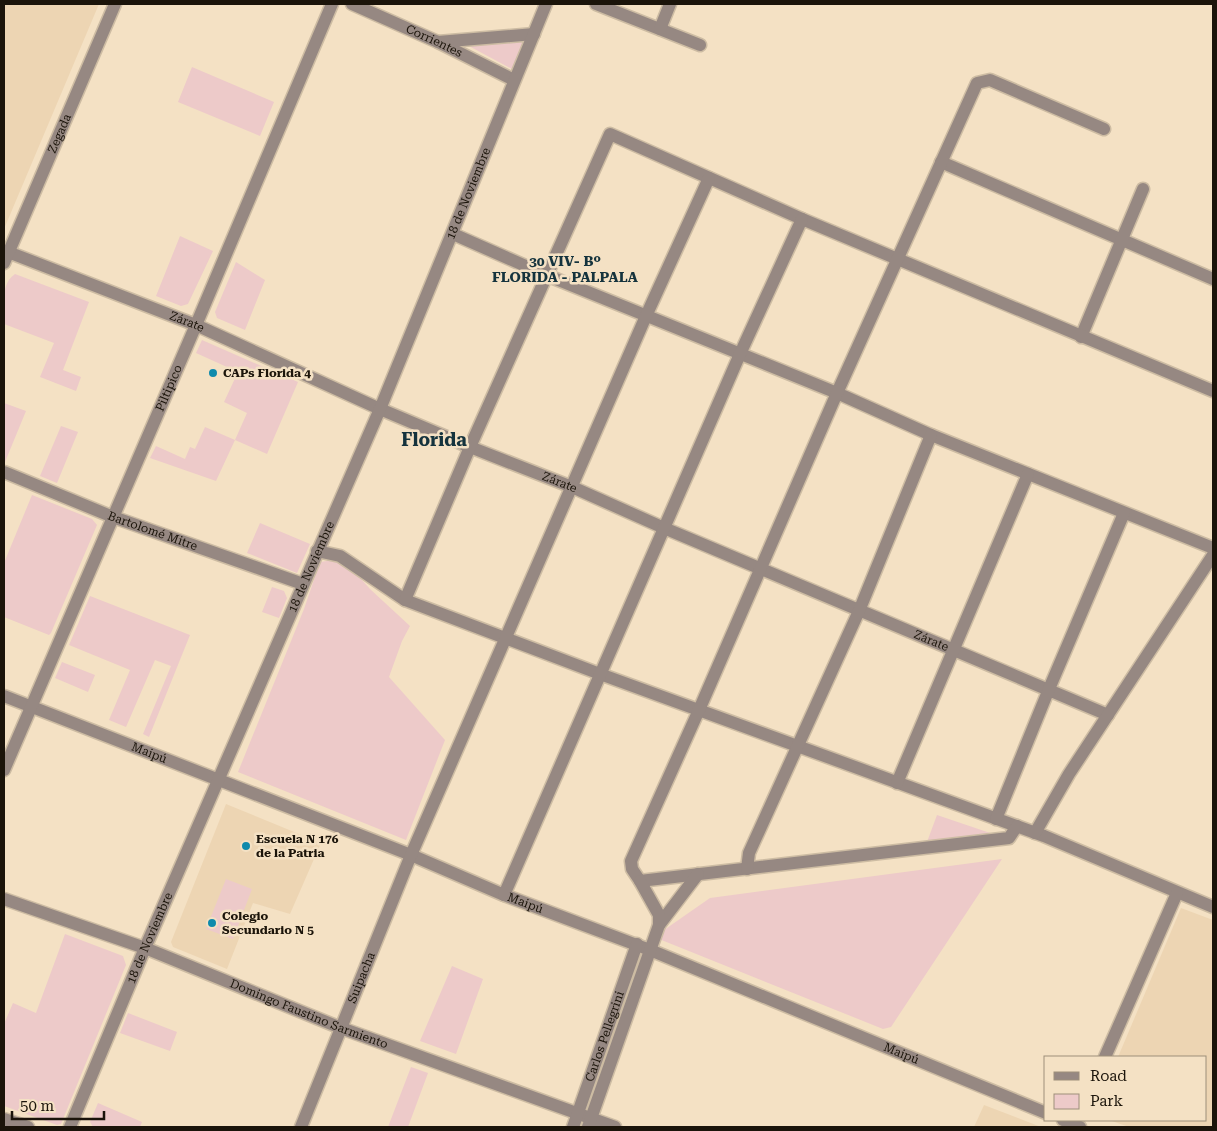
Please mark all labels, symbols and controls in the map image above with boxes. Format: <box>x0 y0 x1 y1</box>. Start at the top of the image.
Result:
street label: Corrientes <box>404 22 465 60</box>
street label: Zegada <box>45 111 74 155</box>
street label: 18 de Noviembre <box>443 145 494 241</box>
district label: 30 VIV- Bº FLORIDA - PALPALA <box>492 253 638 285</box>
street label: Zárate <box>168 308 207 335</box>
street label: Piltipico <box>153 363 185 413</box>
place label: CAPs Florida 4 <box>223 366 311 380</box>
marker: CAPs Florida 4 <box>207 367 219 379</box>
district label: Florida <box>401 429 467 450</box>
street label: Zárate <box>540 469 580 496</box>
street label: Bartolomé Mitre <box>106 509 200 553</box>
street label: 18 de Noviembre <box>285 519 337 614</box>
street label: Zárate <box>912 627 951 654</box>
street label: Maipú <box>130 740 170 766</box>
place label: Escuela N 176 de la Patria <box>256 832 339 860</box>
marker: Escuela N 176 de la Patria <box>240 840 252 852</box>
street label: 18 de Noviembre <box>124 890 175 986</box>
street label: Maipú <box>506 890 546 916</box>
place label: Colegio Secundario N 5 <box>222 909 314 937</box>
marker: Colegio Secundario N 5 <box>206 917 218 929</box>
street label: Suipacha <box>345 950 378 1005</box>
street label: Domingo Faustino Sarmiento <box>228 976 390 1051</box>
street label: Carlos Pellegrini <box>582 989 627 1084</box>
street label: Maipú <box>882 1040 922 1067</box>
legend <box>1044 1056 1207 1121</box>
text: Road <box>1090 1067 1127 1085</box>
scale bar <box>12 1088 105 1120</box>
text: Park <box>1090 1092 1124 1110</box>
text: 50 m <box>20 1097 55 1115</box>

